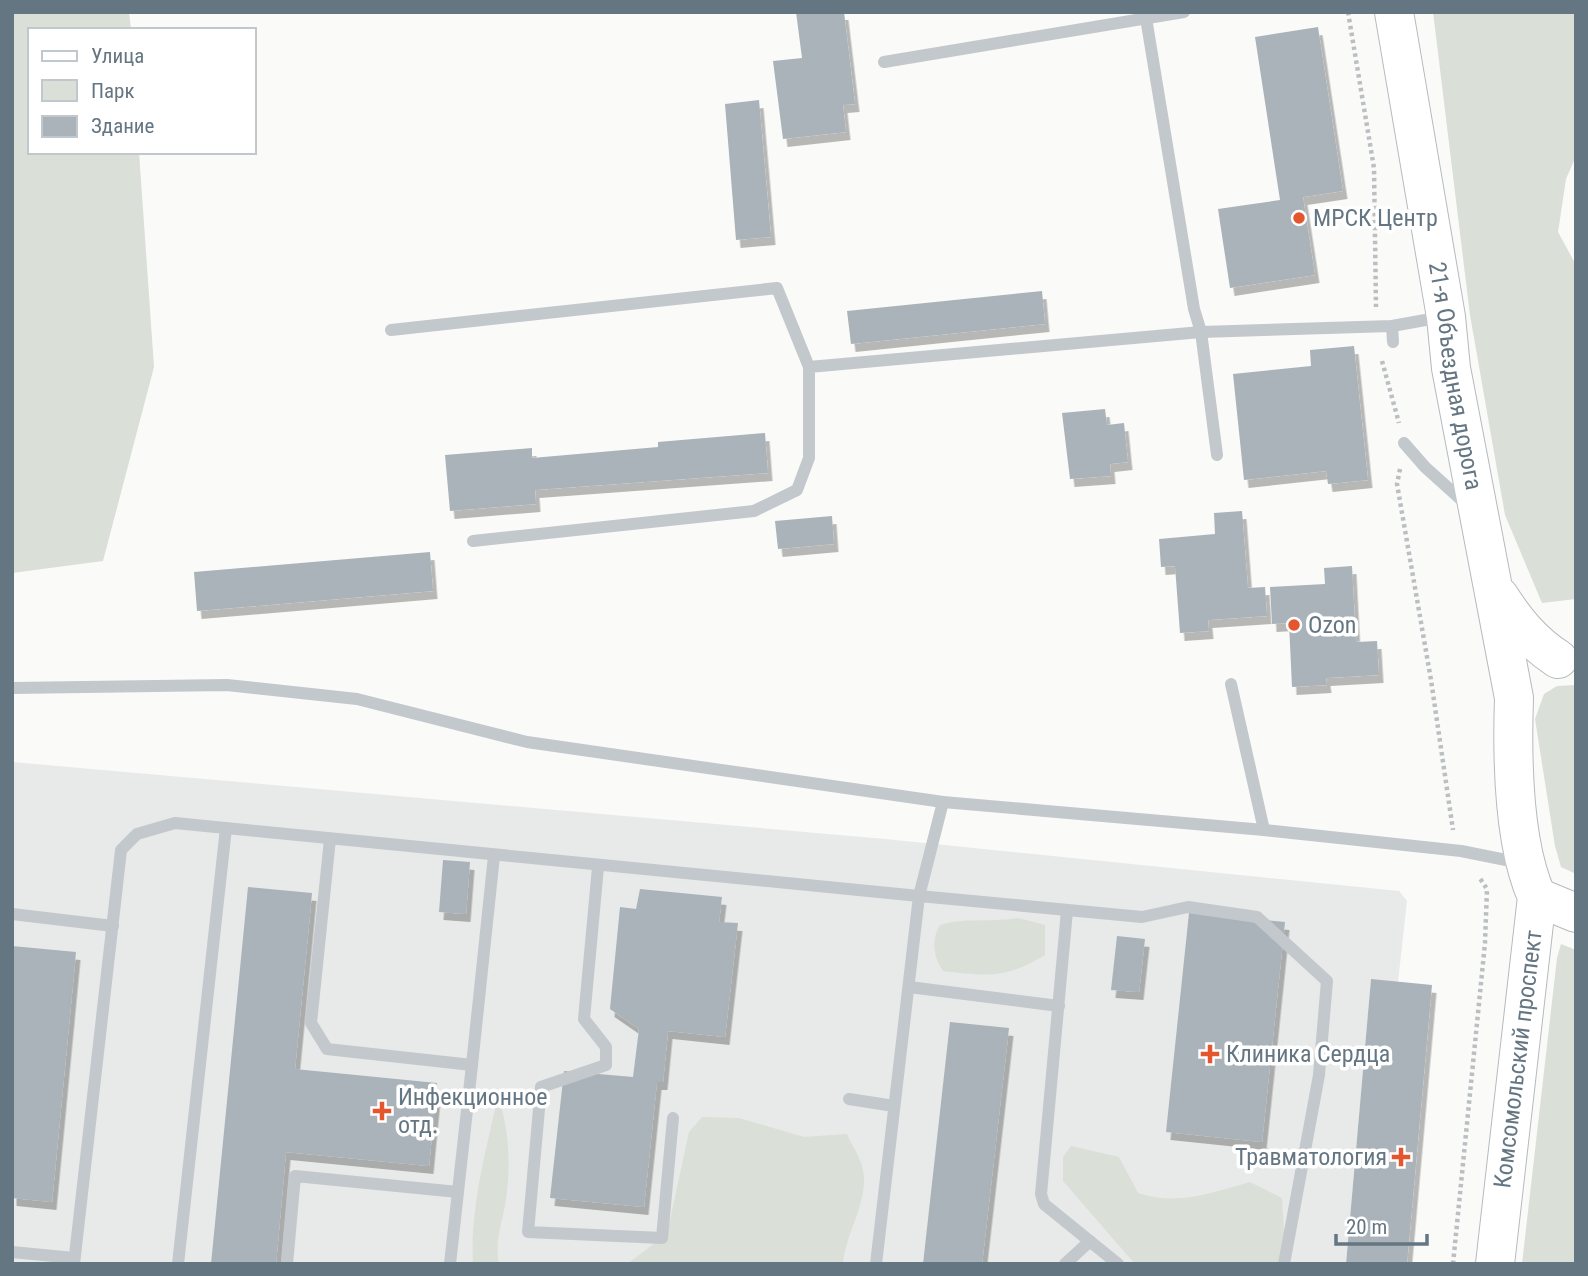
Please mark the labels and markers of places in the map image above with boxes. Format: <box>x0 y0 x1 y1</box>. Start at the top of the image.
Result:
place label: МРСК Центр <box>1313 204 1438 232</box>
marker: МРСК Центр <box>1291 210 1307 226</box>
place label: Ozon <box>1308 611 1356 639</box>
marker: Ozon <box>1286 617 1302 633</box>
place label: Клиника Сердца <box>1226 1040 1390 1068</box>
marker: Клиника Сердца <box>1200 1044 1220 1064</box>
place label: Инфекционное отд. <box>398 1083 548 1139</box>
marker: Инфекционное отд. <box>372 1101 392 1121</box>
place label: Травматология <box>1235 1143 1387 1171</box>
marker: Травматология <box>1393 1149 1409 1165</box>

